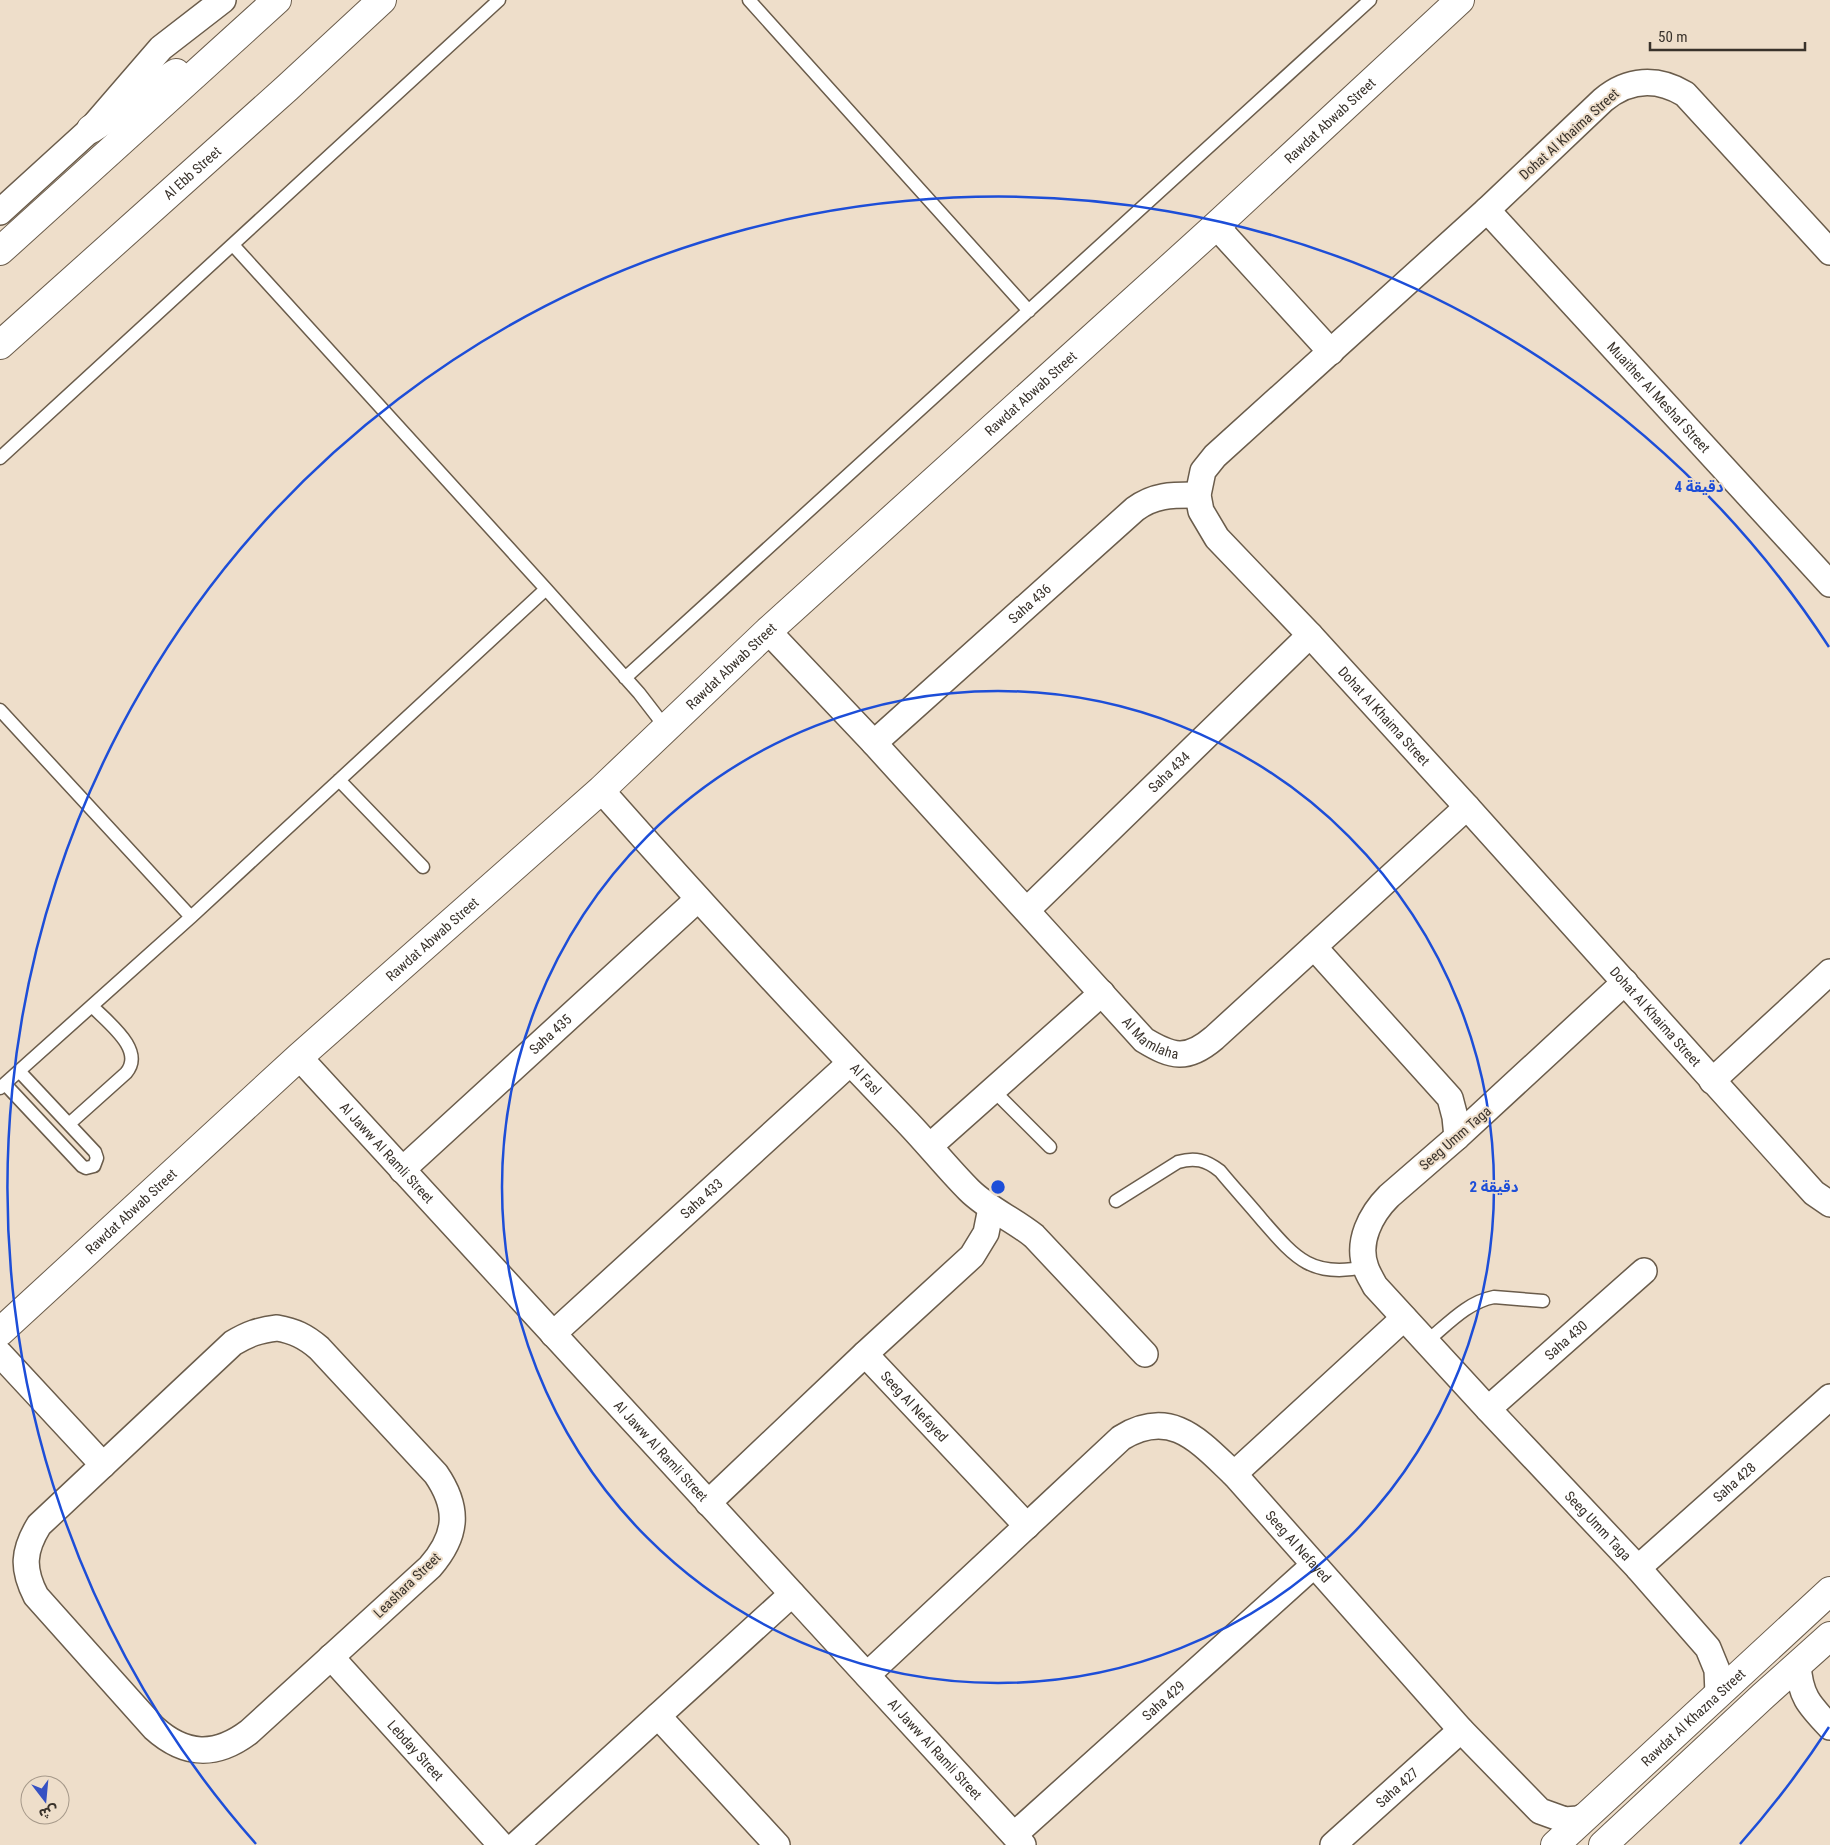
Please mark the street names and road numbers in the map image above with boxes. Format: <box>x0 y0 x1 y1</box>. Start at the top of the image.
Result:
street label: Rawdat Abwab Street <box>1281 75 1379 167</box>
street label: Dohat Al Khaima Street <box>1516 85 1622 183</box>
street label: Al Ebb Street <box>160 143 224 203</box>
street label: Muaither Al Meshaf Street <box>1604 339 1713 456</box>
street label: Rawdat Abwab Street <box>981 348 1080 439</box>
street label: Saha 436 <box>1005 580 1054 627</box>
street label: Rawdat Abwab Street <box>683 620 779 713</box>
street label: Dohat Al Khaima Street <box>1335 663 1433 769</box>
street label: Saha 434 <box>1145 748 1193 796</box>
street label: Rawdat Abwab Street <box>383 894 482 984</box>
street label: Dohat Al Khaima Street <box>1607 964 1704 1070</box>
street label: Saha 435 <box>526 1011 575 1058</box>
street label: Al Mamlaha <box>1119 1014 1179 1062</box>
street label: Al Fasl <box>847 1060 885 1098</box>
street label: Al Jaww Al Ramli Street <box>337 1099 437 1206</box>
street label: Seeg Umm Taga <box>1416 1103 1494 1173</box>
street label: Rawdat Abwab Street <box>82 1166 180 1257</box>
street label: Saha 433 <box>677 1175 726 1222</box>
street label: Saha 430 <box>1541 1317 1591 1363</box>
street label: Seeg Al Nefayed <box>877 1368 951 1445</box>
street label: Al Jaww Al Ramli Street <box>611 1397 711 1505</box>
street label: Saha 428 <box>1710 1459 1759 1505</box>
street label: Seeg Umm Taga <box>1562 1488 1635 1564</box>
street label: Seeg Al Nefayed <box>1262 1507 1334 1586</box>
street label: Leashara Street <box>370 1549 444 1621</box>
street label: Rawdat Al Khazna Street <box>1638 1666 1748 1769</box>
street label: Saha 429 <box>1139 1677 1188 1724</box>
street label: Al Jaww Al Ramli Street <box>885 1695 985 1803</box>
street label: Lebday Street <box>384 1717 447 1784</box>
street label: Saha 427 <box>1372 1764 1422 1811</box>

